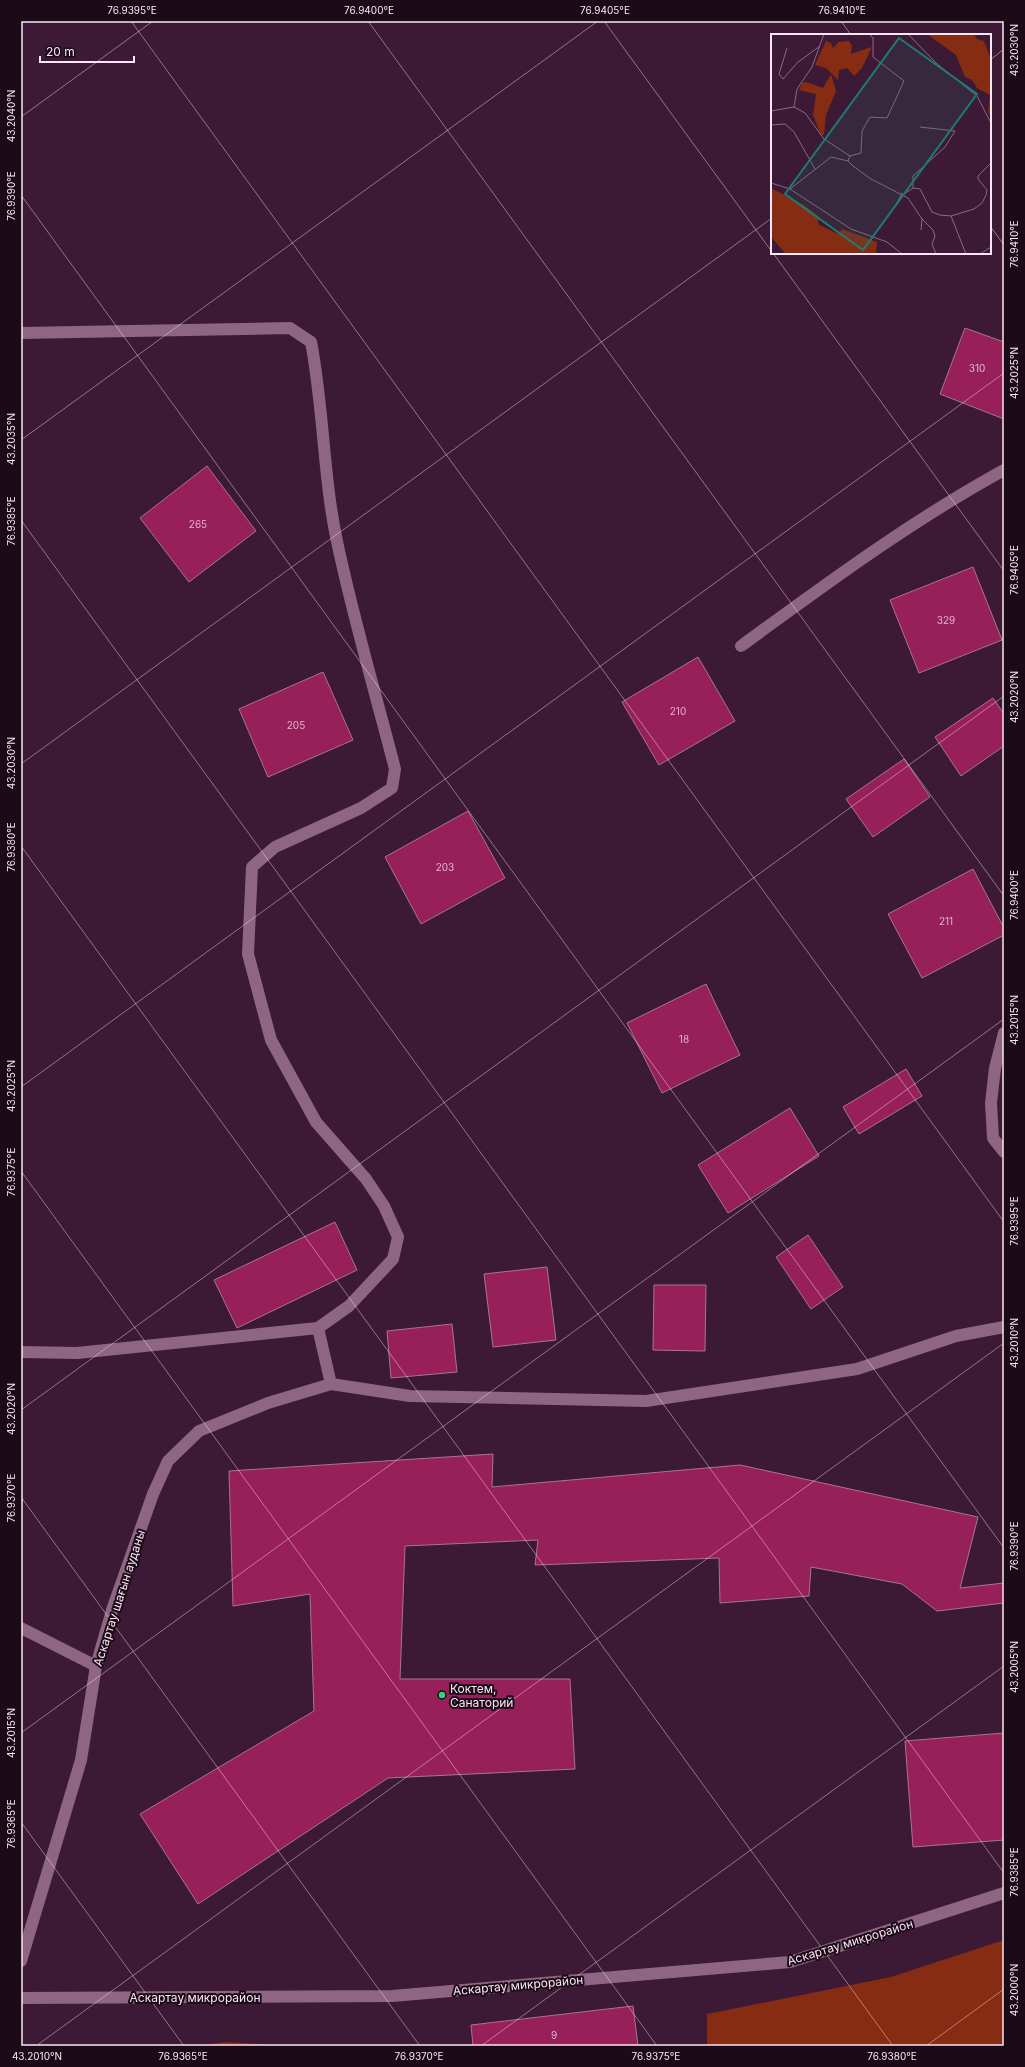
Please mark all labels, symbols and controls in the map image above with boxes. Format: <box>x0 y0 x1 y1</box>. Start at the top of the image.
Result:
text: 76.9395°E <box>107 4 157 16</box>
text: 76.9400°E <box>344 4 394 16</box>
text: 76.9405°E <box>580 4 630 16</box>
text: 76.9410°E <box>818 4 866 16</box>
text: 43.2030°N <box>1008 24 1020 76</box>
inset map <box>771 34 991 254</box>
scale bar <box>40 38 134 64</box>
text: 20 m <box>46 44 75 59</box>
text: 43.2040°N <box>5 90 17 142</box>
text: 76.9390°E <box>5 171 17 221</box>
text: 76.9410°E <box>1008 220 1020 268</box>
text: 43.2025°N <box>1008 347 1020 399</box>
house number: 310 <box>969 362 985 374</box>
text: 43.2035°N <box>5 413 17 465</box>
text: 76.9385°E <box>5 496 17 546</box>
house number: 265 <box>189 518 207 530</box>
text: 76.9405°E <box>1008 545 1020 595</box>
house number: 329 <box>937 614 955 626</box>
text: 43.2020°N <box>1008 671 1020 723</box>
house number: 210 <box>670 705 686 717</box>
house number: 205 <box>287 719 305 731</box>
text: 43.2030°N <box>5 737 17 789</box>
text: 76.9380°E <box>5 822 17 872</box>
house number: 203 <box>436 861 454 873</box>
text: 76.9400°E <box>1008 870 1020 920</box>
house number: 211 <box>939 915 953 927</box>
text: 43.2015°N <box>1008 995 1020 1045</box>
house number: 18 <box>679 1033 689 1045</box>
text: 43.2025°N <box>5 1060 17 1112</box>
text: 76.9375°E <box>5 1148 17 1196</box>
text: 76.9395°E <box>1008 1196 1020 1246</box>
text: 43.2010°N <box>1008 1318 1020 1368</box>
text: 43.2020°N <box>5 1383 17 1435</box>
text: 76.9370°E <box>5 1474 17 1522</box>
text: 76.9390°E <box>1008 1521 1020 1571</box>
street label: Аскартау шағын ауданы <box>90 1528 148 1668</box>
text: 43.2005°N <box>1008 1641 1020 1693</box>
place label: Коктем, Санаторий <box>450 1681 513 1710</box>
marker: Коктем, Санаторий <box>437 1690 447 1700</box>
text: 43.2015°N <box>5 1708 17 1758</box>
text: 76.9365°E <box>5 1799 17 1849</box>
text: 76.9385°E <box>1008 1847 1020 1897</box>
street label: Аскартау микрорайон <box>785 1916 915 1968</box>
text: 43.2000°N <box>1008 1964 1020 2016</box>
street label: Аскартау микрорайон <box>452 1972 584 1998</box>
street label: Аскартау микрорайон <box>130 1990 260 2005</box>
house number: 9 <box>551 2029 557 2041</box>
text: 43.2010°N <box>12 2050 62 2062</box>
text: 76.9365°E <box>158 2050 208 2062</box>
text: 76.9370°E <box>395 2050 443 2062</box>
text: 76.9375°E <box>632 2050 680 2062</box>
text: 76.9380°E <box>867 2050 917 2062</box>

